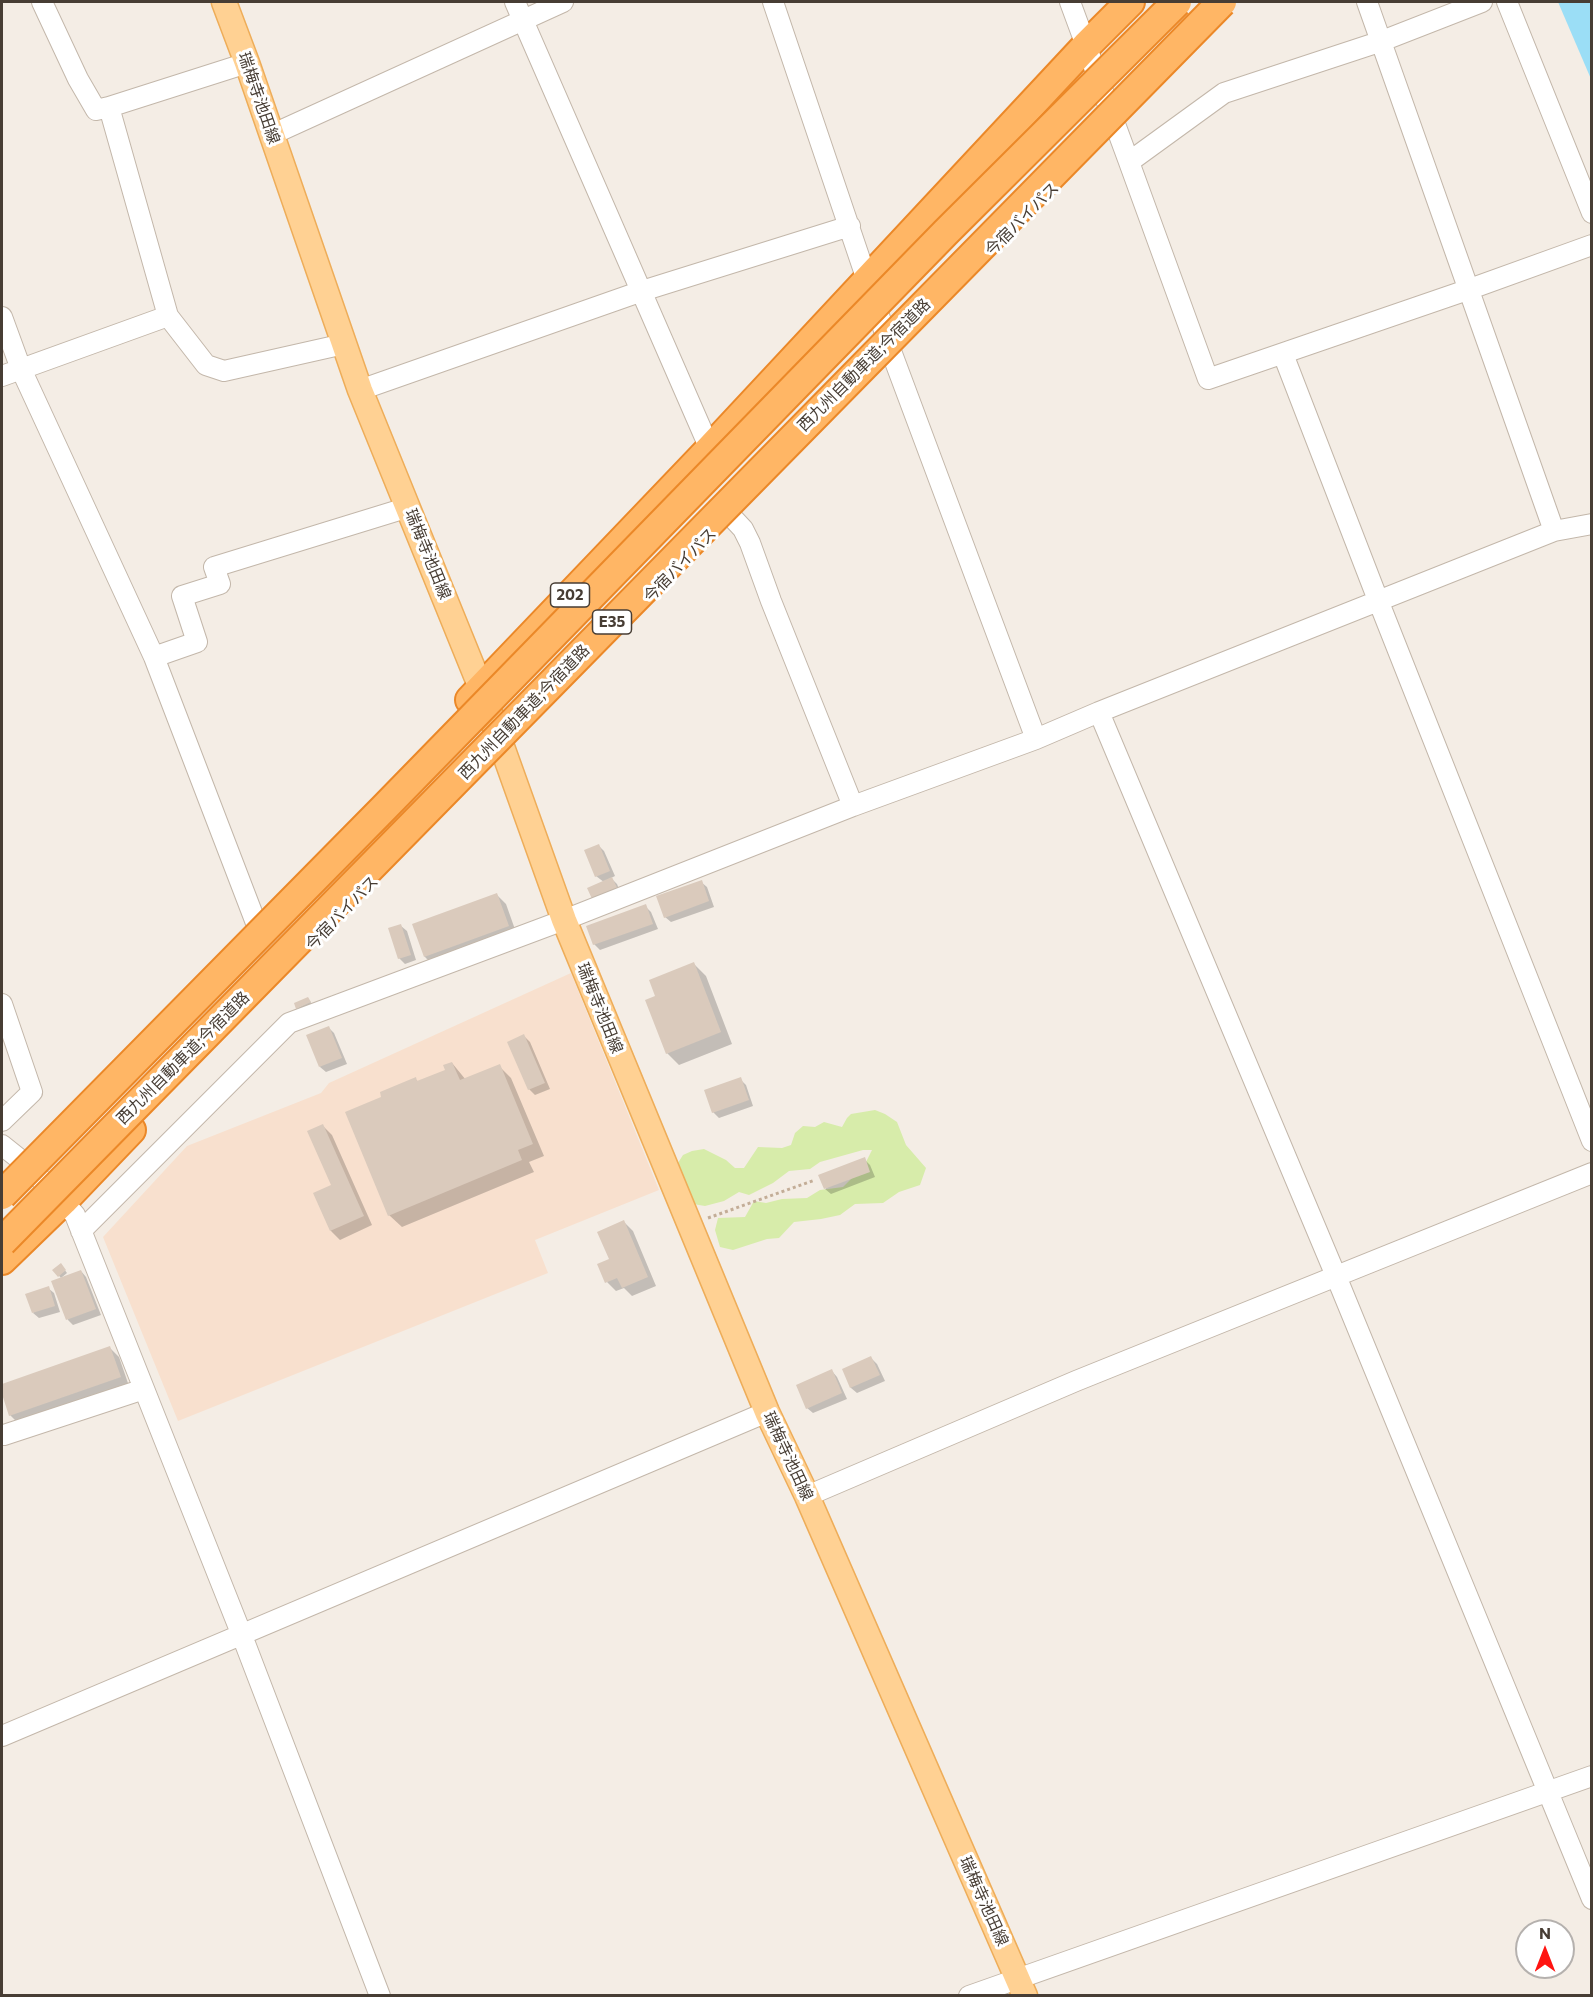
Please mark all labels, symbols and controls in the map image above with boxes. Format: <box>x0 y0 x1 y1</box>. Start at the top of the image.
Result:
street label: 瑞梅寺池田線 <box>234 49 284 147</box>
street label: 今宿バイパス <box>981 178 1063 260</box>
street label: 西九州自動車道;今宿道路 <box>794 295 934 435</box>
street label: 瑞梅寺池田線 <box>401 506 455 602</box>
street label: 今宿バイパス <box>640 524 720 606</box>
road number: 202 <box>550 583 590 607</box>
road number: E35 <box>592 610 632 634</box>
street label: 西九州自動車道;今宿道路 <box>455 641 593 783</box>
street label: 今宿バイパス <box>302 872 382 954</box>
street label: 瑞梅寺池田線 <box>573 960 627 1056</box>
street label: 西九州自動車道;今宿道路 <box>113 988 253 1128</box>
street label: 瑞梅寺池田線 <box>759 1408 817 1504</box>
street label: 瑞梅寺池田線 <box>956 1853 1012 1949</box>
north arrow <box>1515 1919 1575 1979</box>
text: N <box>1539 1923 1551 1942</box>

